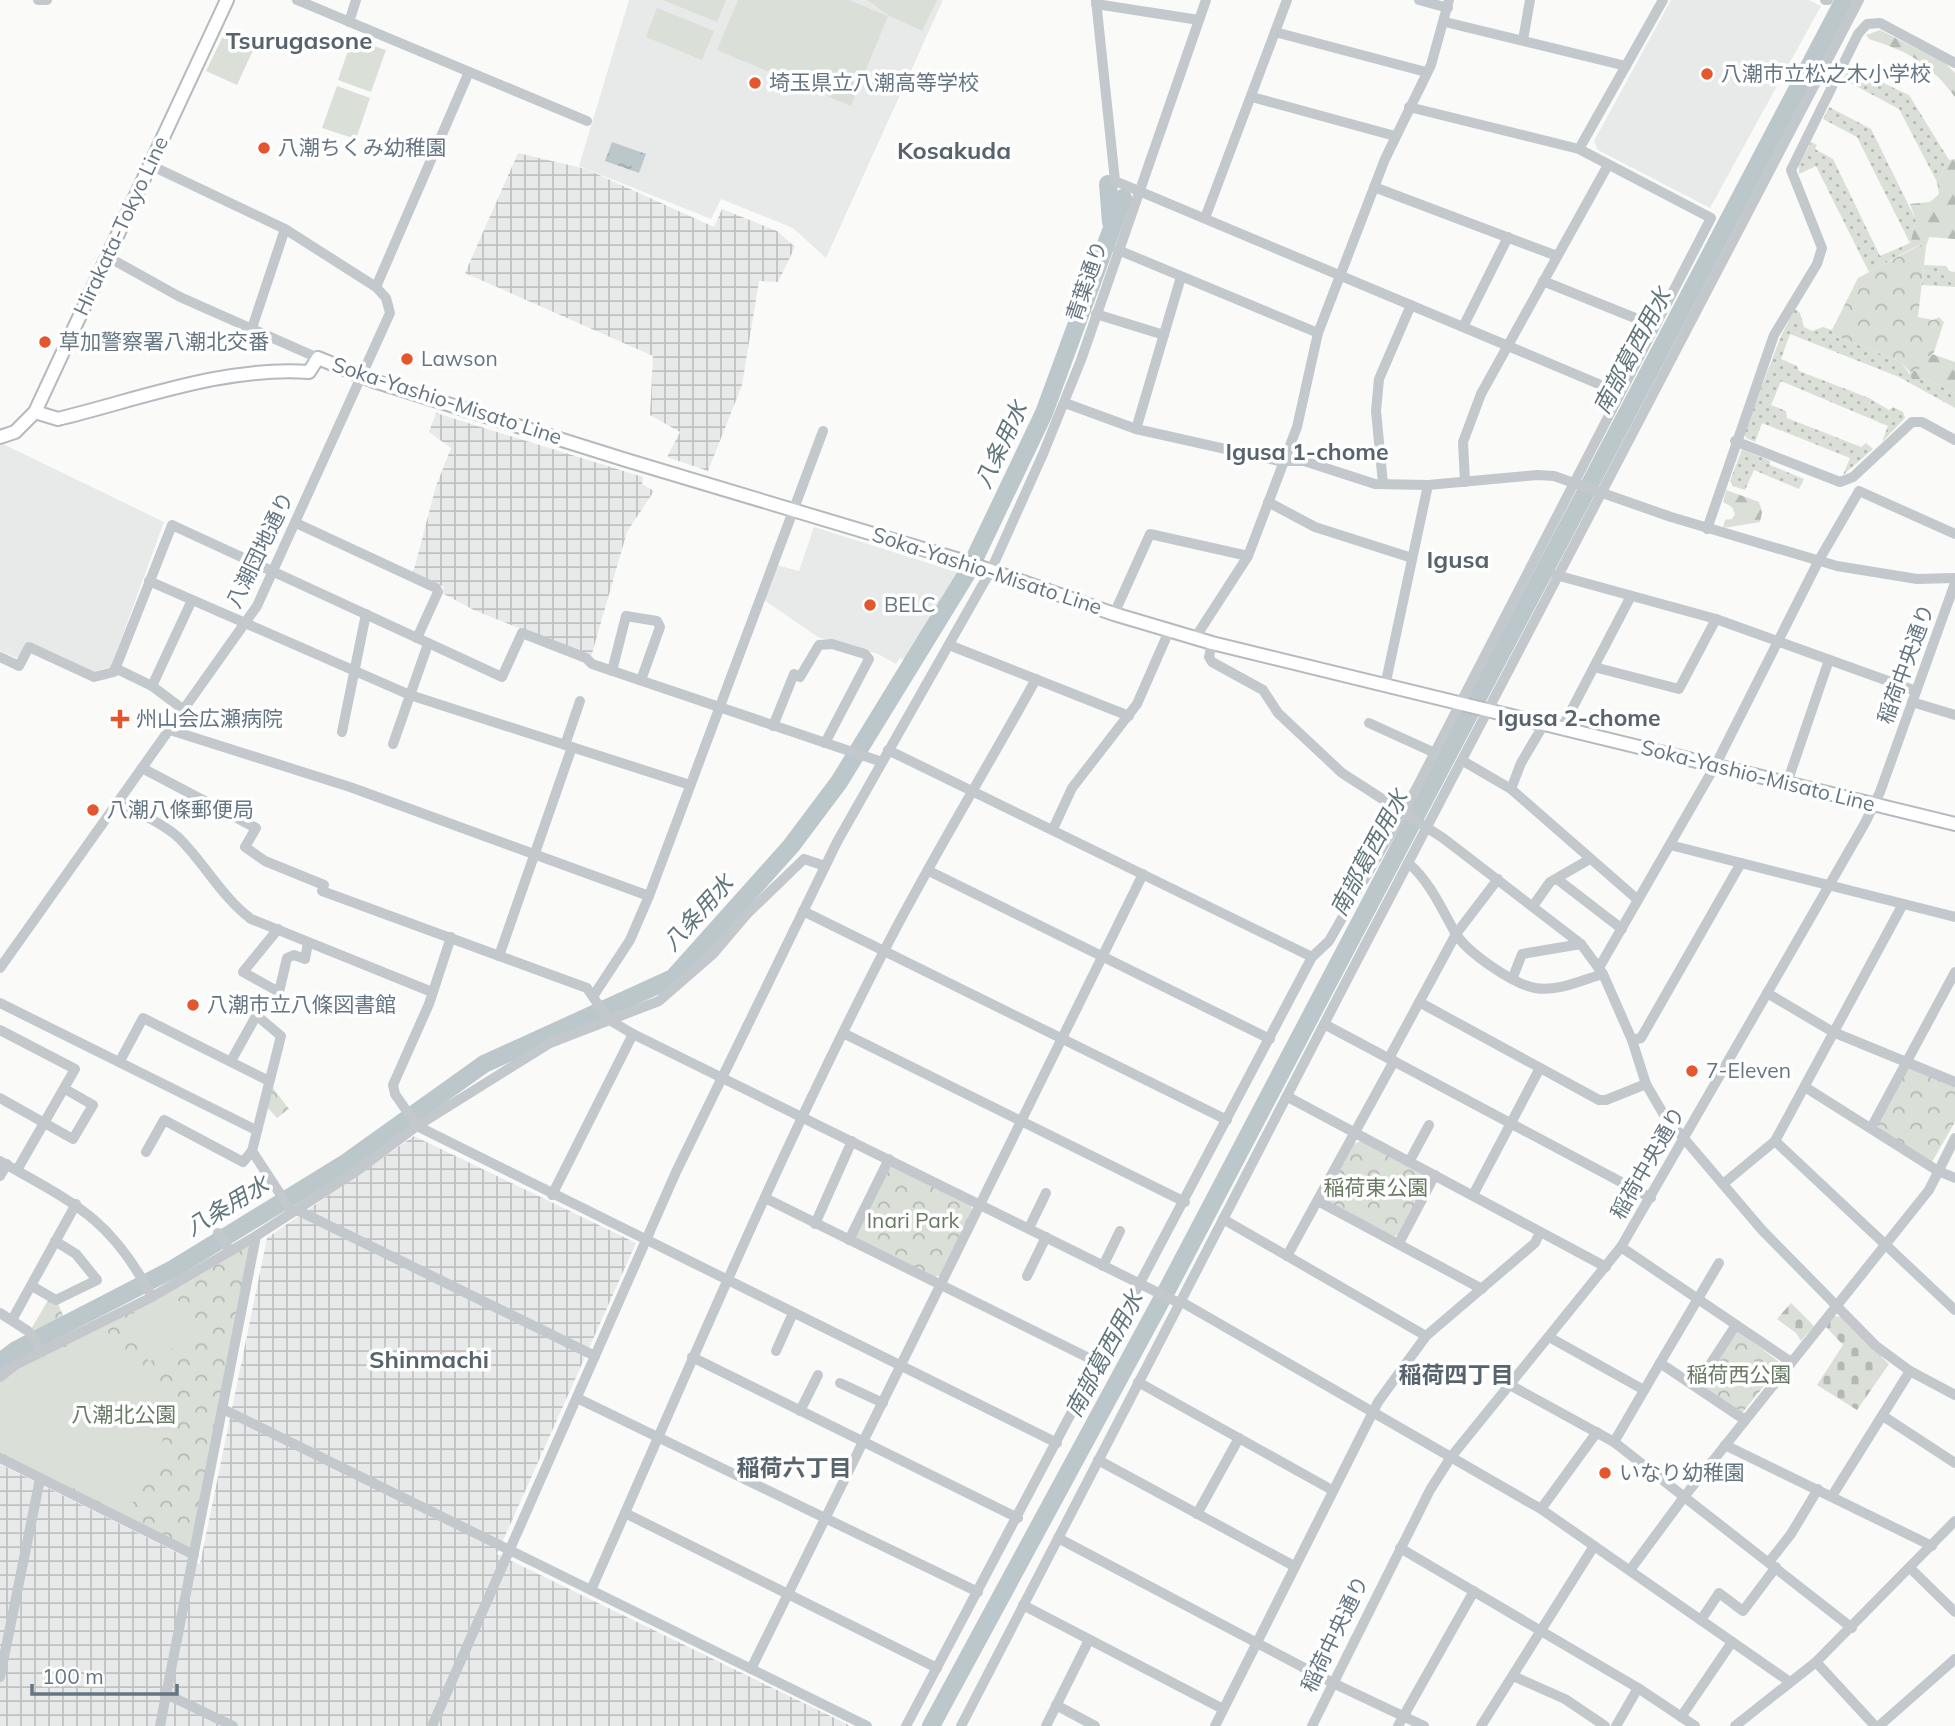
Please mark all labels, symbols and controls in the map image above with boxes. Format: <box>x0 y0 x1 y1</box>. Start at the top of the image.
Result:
district label: Tsurugasone <box>226 25 372 55</box>
place label: 八潮市立松之木小学校 <box>1721 60 1931 86</box>
marker: 八潮市立松之木小学校 <box>1699 66 1715 82</box>
place label: 埼玉県立八潮高等学校 <box>769 69 979 95</box>
marker: 埼玉県立八潮高等学校 <box>747 75 763 91</box>
street label: Hirakata-Tokyo Line <box>67 132 173 319</box>
place label: 八潮ちくみ幼稚園 <box>278 134 447 160</box>
district label: Kosakuda <box>897 135 1011 165</box>
marker: 八潮ちくみ幼稚園 <box>256 140 272 156</box>
street label: 青葉通り <box>1060 237 1112 325</box>
water label: 南部葛西用水 <box>1586 280 1678 418</box>
place label: 草加警察署八潮北交番 <box>59 328 269 354</box>
marker: 草加警察署八潮北交番 <box>37 334 53 350</box>
place label: Lawson <box>421 345 498 371</box>
street label: Soka-Yashio-Misato Line <box>329 351 565 449</box>
marker: Lawson <box>399 351 415 367</box>
water label: 八条用水 <box>968 394 1034 493</box>
district label: Igusa 1-chome <box>1225 437 1389 466</box>
street label: 八潮団地通り <box>220 487 298 612</box>
street label: Soka-Yashio-Misato Line <box>869 521 1105 619</box>
district label: Igusa <box>1427 544 1489 574</box>
place label: BELC <box>884 591 936 617</box>
marker: BELC <box>862 597 878 613</box>
street label: 稲荷中央通り <box>1871 600 1939 727</box>
district label: Igusa 2-chome <box>1497 703 1661 732</box>
place label: 州山会広瀬病院 <box>136 705 283 731</box>
marker: 州山会広瀬病院 <box>110 709 130 729</box>
street label: Soka-Yashio-Misato Line <box>1639 733 1878 817</box>
water label: 南部葛西用水 <box>1323 782 1415 920</box>
place label: 八潮八條郵便局 <box>107 796 254 822</box>
marker: 八潮八條郵便局 <box>85 802 101 818</box>
water label: 八条用水 <box>656 867 741 957</box>
place label: 八潮市立八條図書館 <box>207 991 396 1017</box>
marker: 八潮市立八條図書館 <box>185 997 201 1013</box>
place label: 7-Eleven <box>1706 1057 1791 1083</box>
marker: 7-Eleven <box>1684 1063 1700 1079</box>
street label: 稲荷中央通り <box>1604 1101 1690 1224</box>
water label: 八条用水 <box>180 1168 276 1242</box>
park label: 稲荷東公園 <box>1324 1174 1429 1200</box>
park label: Inari Park <box>867 1207 960 1233</box>
water label: 南部葛西用水 <box>1058 1283 1150 1421</box>
district label: Shinmachi <box>369 1344 489 1374</box>
district label: 稲荷四丁目 <box>1399 1360 1514 1389</box>
park label: 稲荷西公園 <box>1687 1361 1792 1387</box>
park label: 八潮北公園 <box>72 1401 177 1427</box>
district label: 稲荷六丁目 <box>737 1453 852 1482</box>
place label: いなり幼稚園 <box>1619 1459 1745 1485</box>
marker: いなり幼稚園 <box>1597 1465 1613 1481</box>
street label: 稲荷中央通り <box>1295 1571 1373 1696</box>
scale bar <box>32 1652 177 1696</box>
text: 100 m <box>42 1663 104 1689</box>

